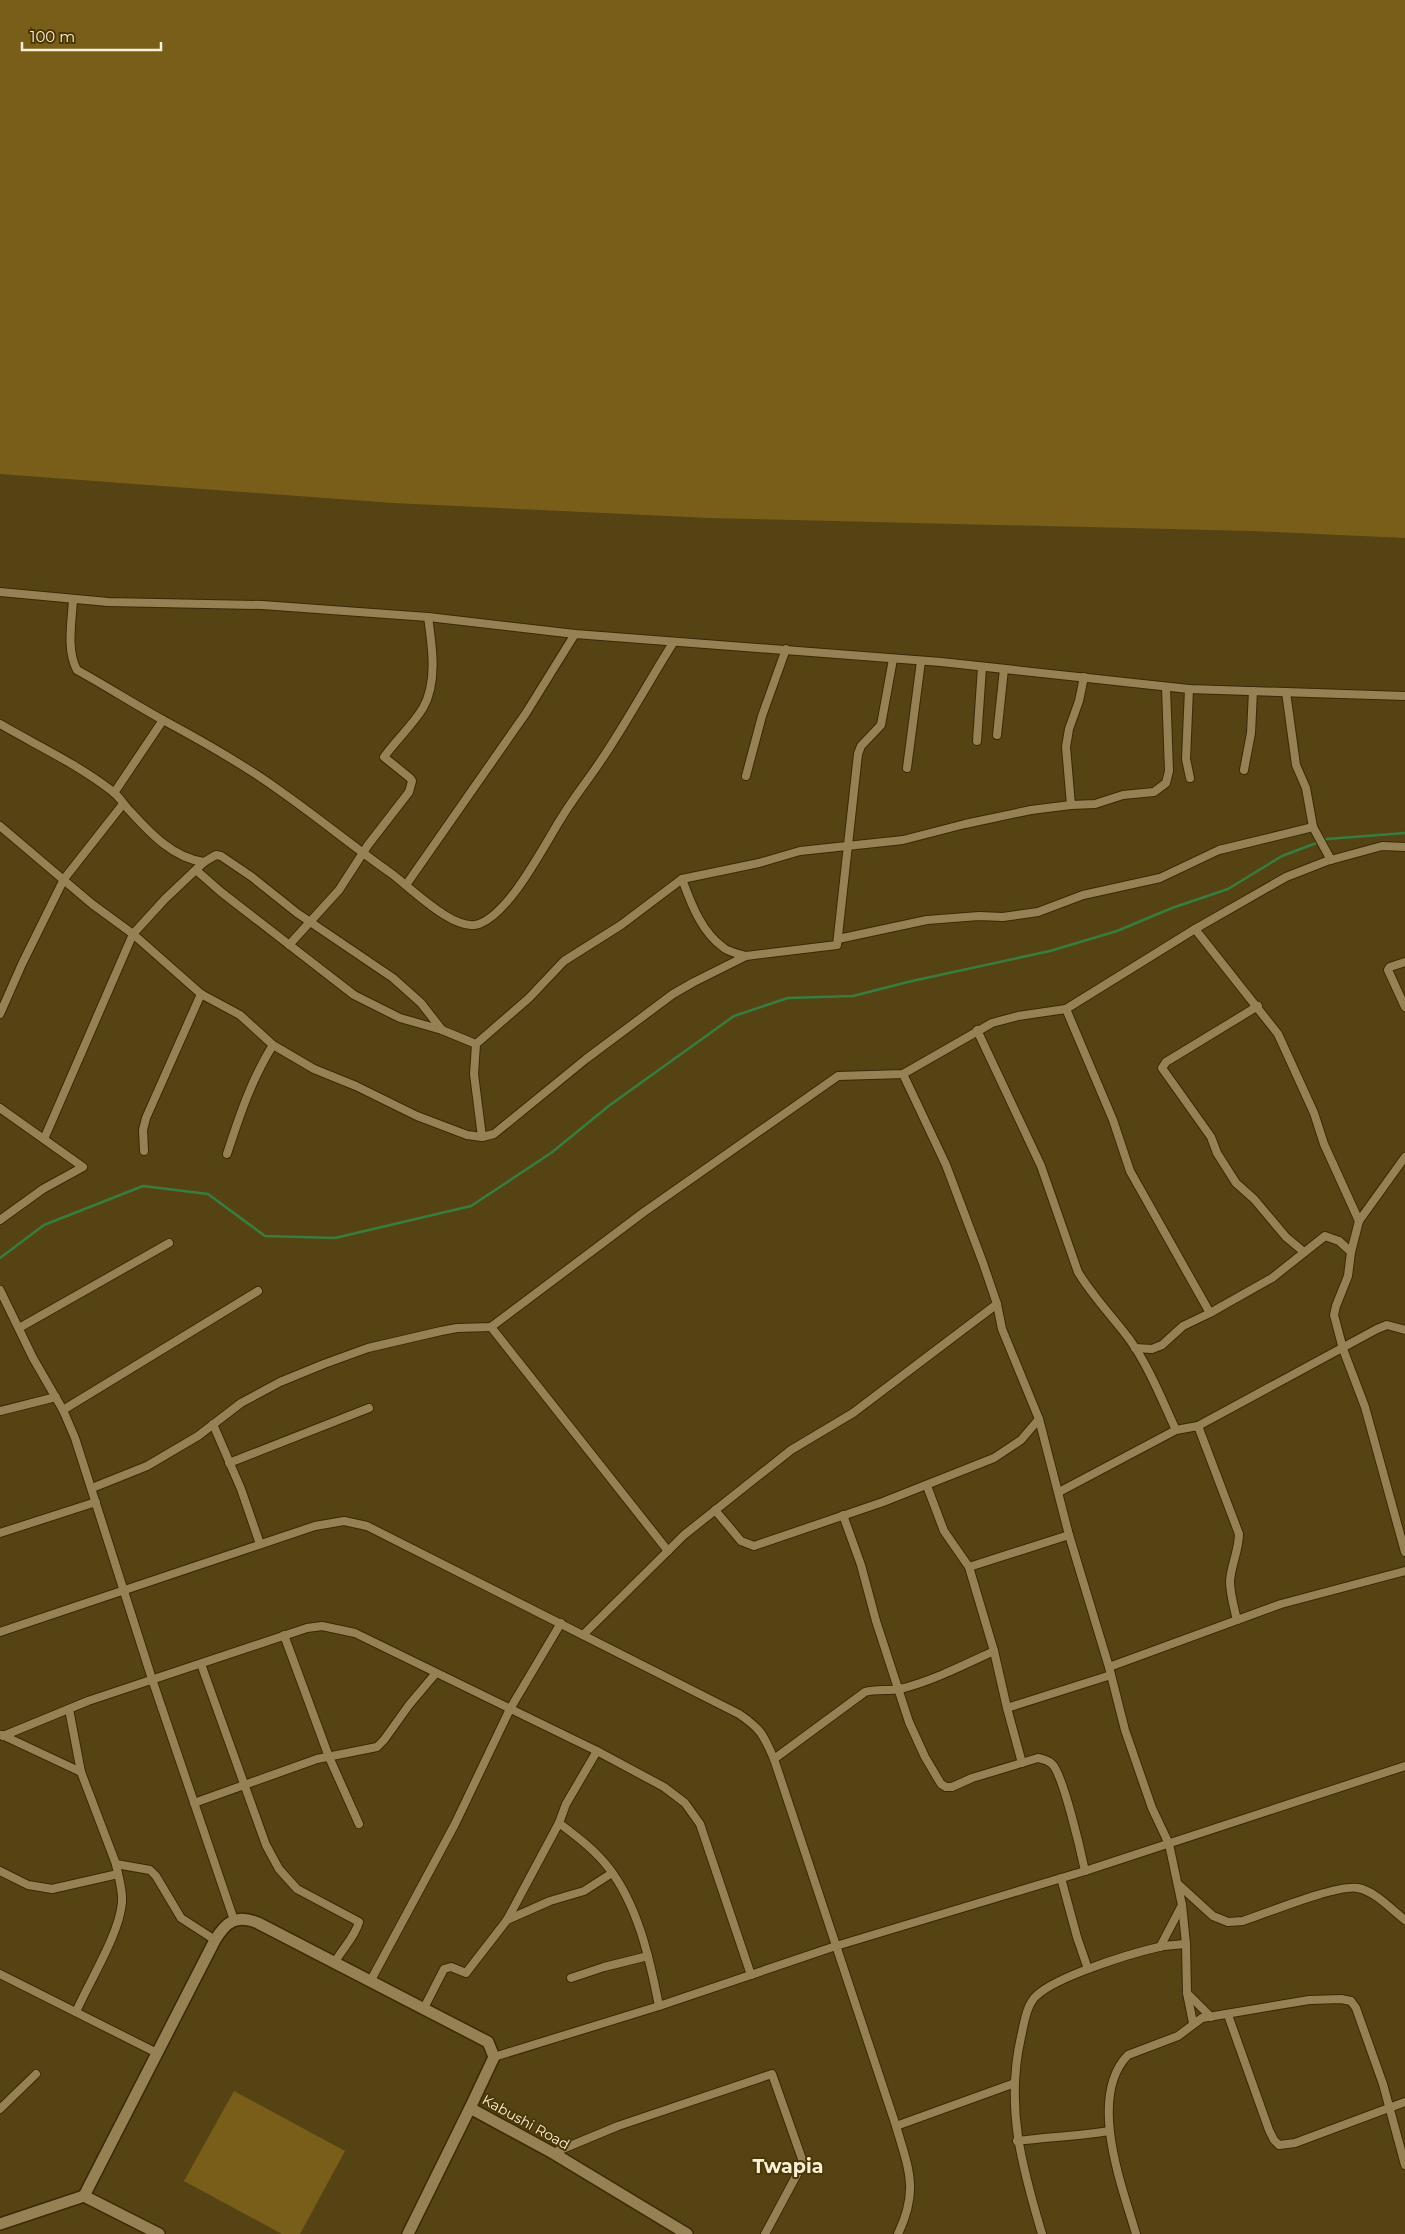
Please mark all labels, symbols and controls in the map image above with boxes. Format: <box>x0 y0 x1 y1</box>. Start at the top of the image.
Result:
scale bar <box>22 20 161 52</box>
text: 100 m <box>30 27 75 46</box>
street label: Kabushi Road <box>479 2091 573 2153</box>
district label: Twapia <box>753 2155 823 2178</box>

